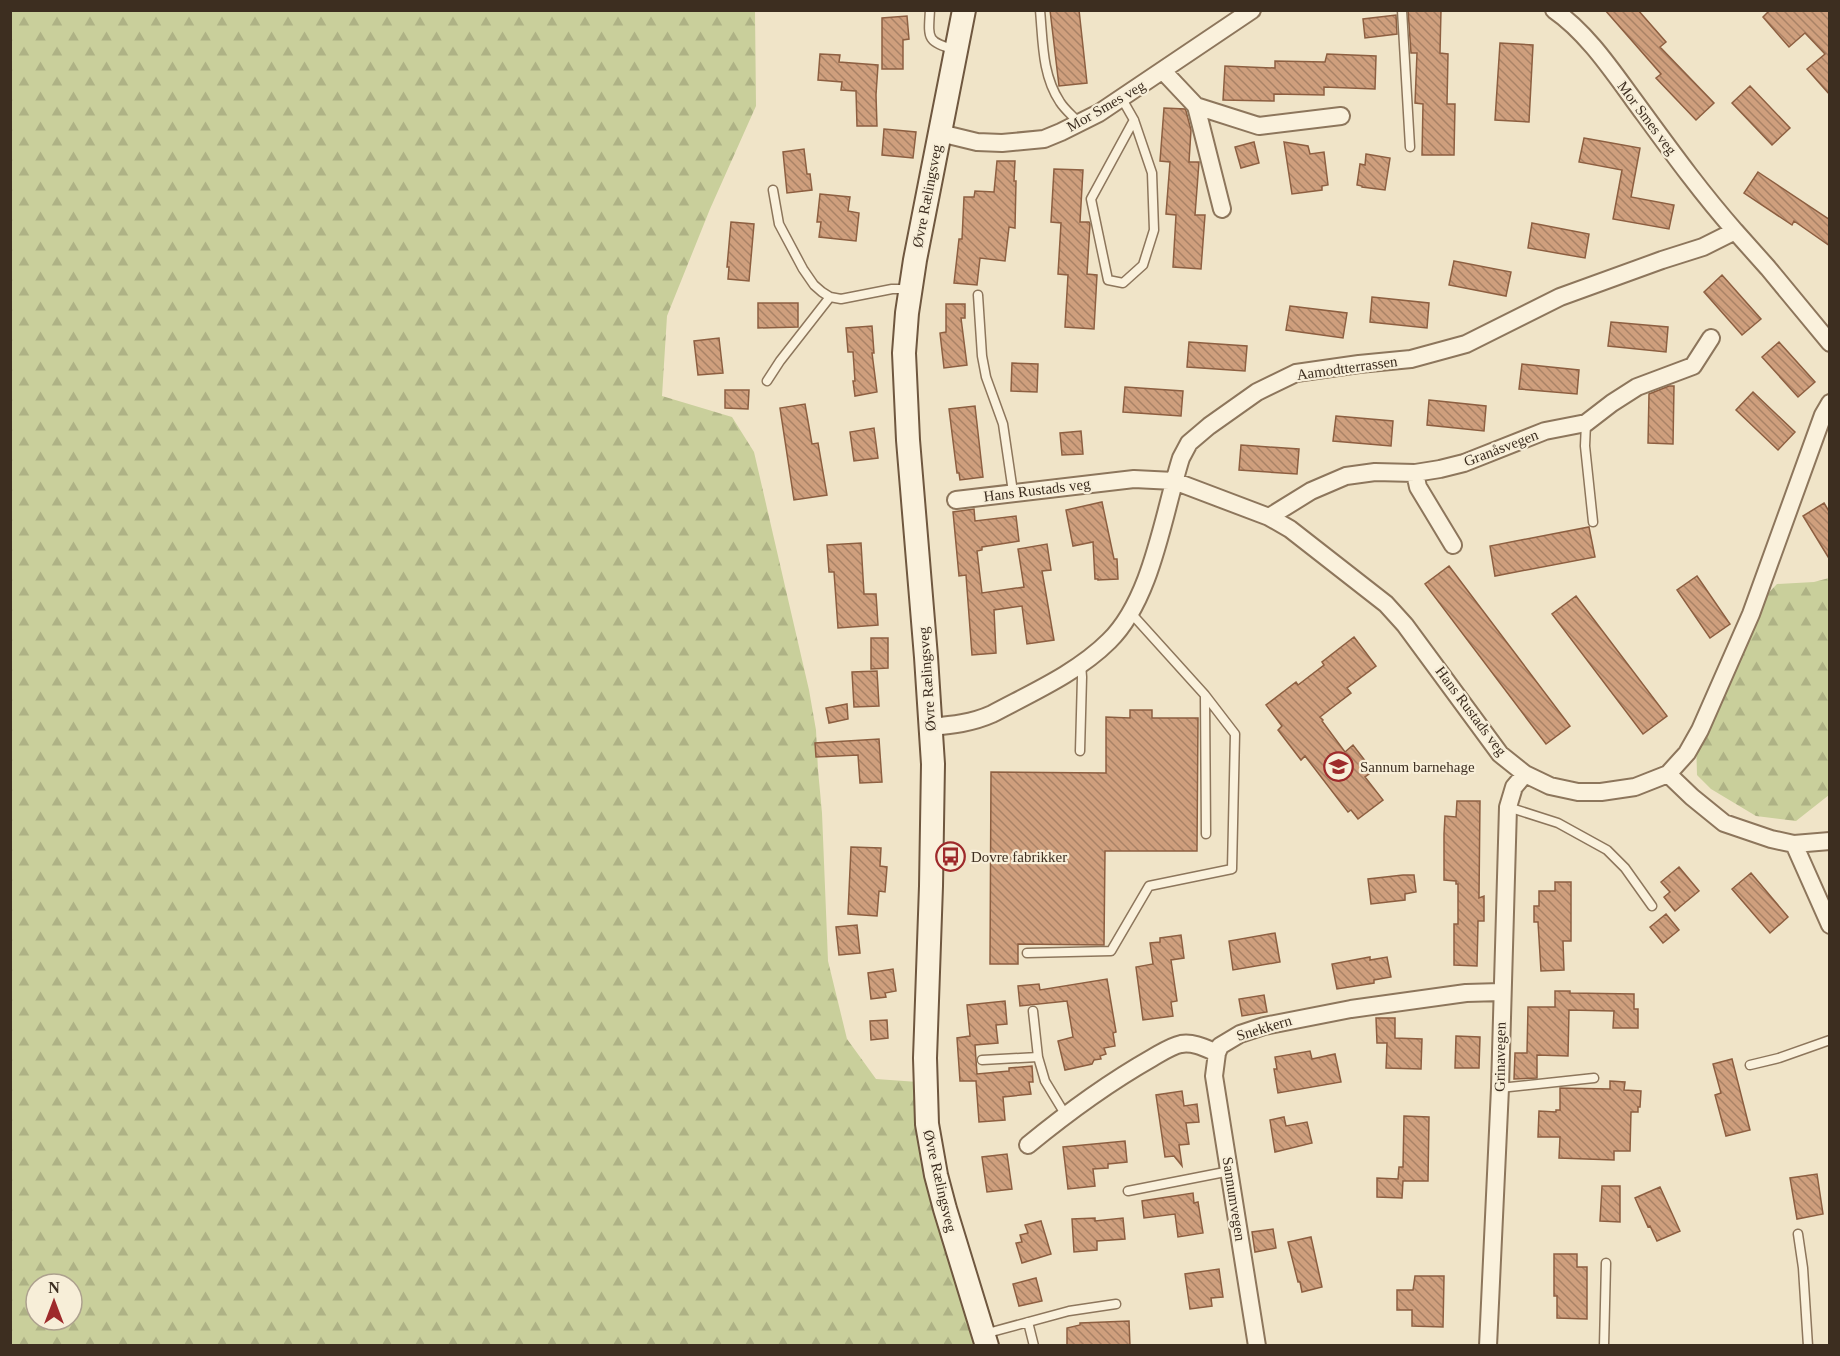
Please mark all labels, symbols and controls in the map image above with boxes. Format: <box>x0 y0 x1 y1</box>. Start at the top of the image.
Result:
street label: Mor Smes veg <box>1064 77 1148 135</box>
street label: Mor Smes veg <box>1614 78 1680 158</box>
street label: Øvre Rælingsveg <box>909 143 945 249</box>
street label: Aamodtterrassen <box>1296 353 1399 383</box>
street label: Granåsvegen <box>1462 426 1541 469</box>
street label: Hans Rustads veg <box>983 475 1092 504</box>
street label: Øvre Rælingsveg <box>915 626 939 732</box>
street label: Hans Rustads veg <box>1432 663 1510 759</box>
school or university icon: Sannum barnehage <box>1323 751 1355 783</box>
place label: Sannum barnehage <box>1360 759 1475 775</box>
bus stop icon: Dovre fabrikker <box>934 841 966 873</box>
place label: Dovre fabrikker <box>971 849 1067 865</box>
street label: Snekkern <box>1235 1012 1294 1044</box>
street label: Grinavegen <box>1491 1021 1509 1092</box>
street label: Øvre Rælingsveg <box>920 1128 960 1234</box>
street label: Sannumvegen <box>1219 1156 1249 1243</box>
north arrow <box>24 1272 84 1332</box>
text: N <box>48 1279 60 1296</box>

